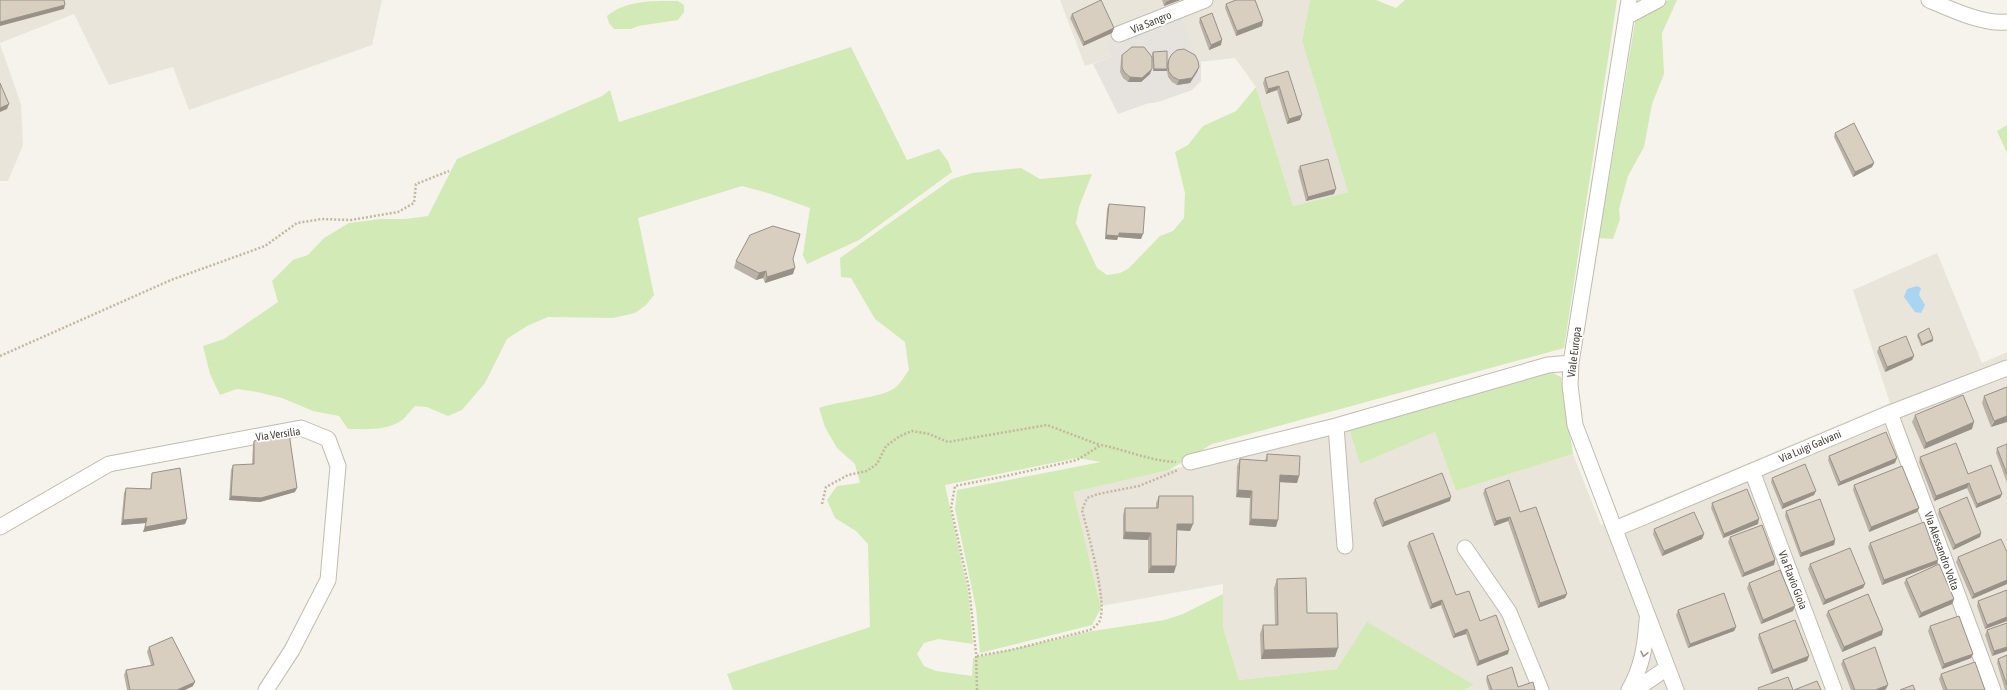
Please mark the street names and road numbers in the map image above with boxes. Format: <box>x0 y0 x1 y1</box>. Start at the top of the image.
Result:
street label: Via Sangro <box>1129 8 1173 36</box>
street label: Viale Europa <box>1565 326 1583 378</box>
street label: Via Versilia <box>255 425 301 443</box>
street label: Via Luigi Galvani <box>1777 427 1843 465</box>
street label: Via Alessandro Volta <box>1922 510 1962 592</box>
street label: Via Flavio Gioia <box>1776 549 1810 611</box>

